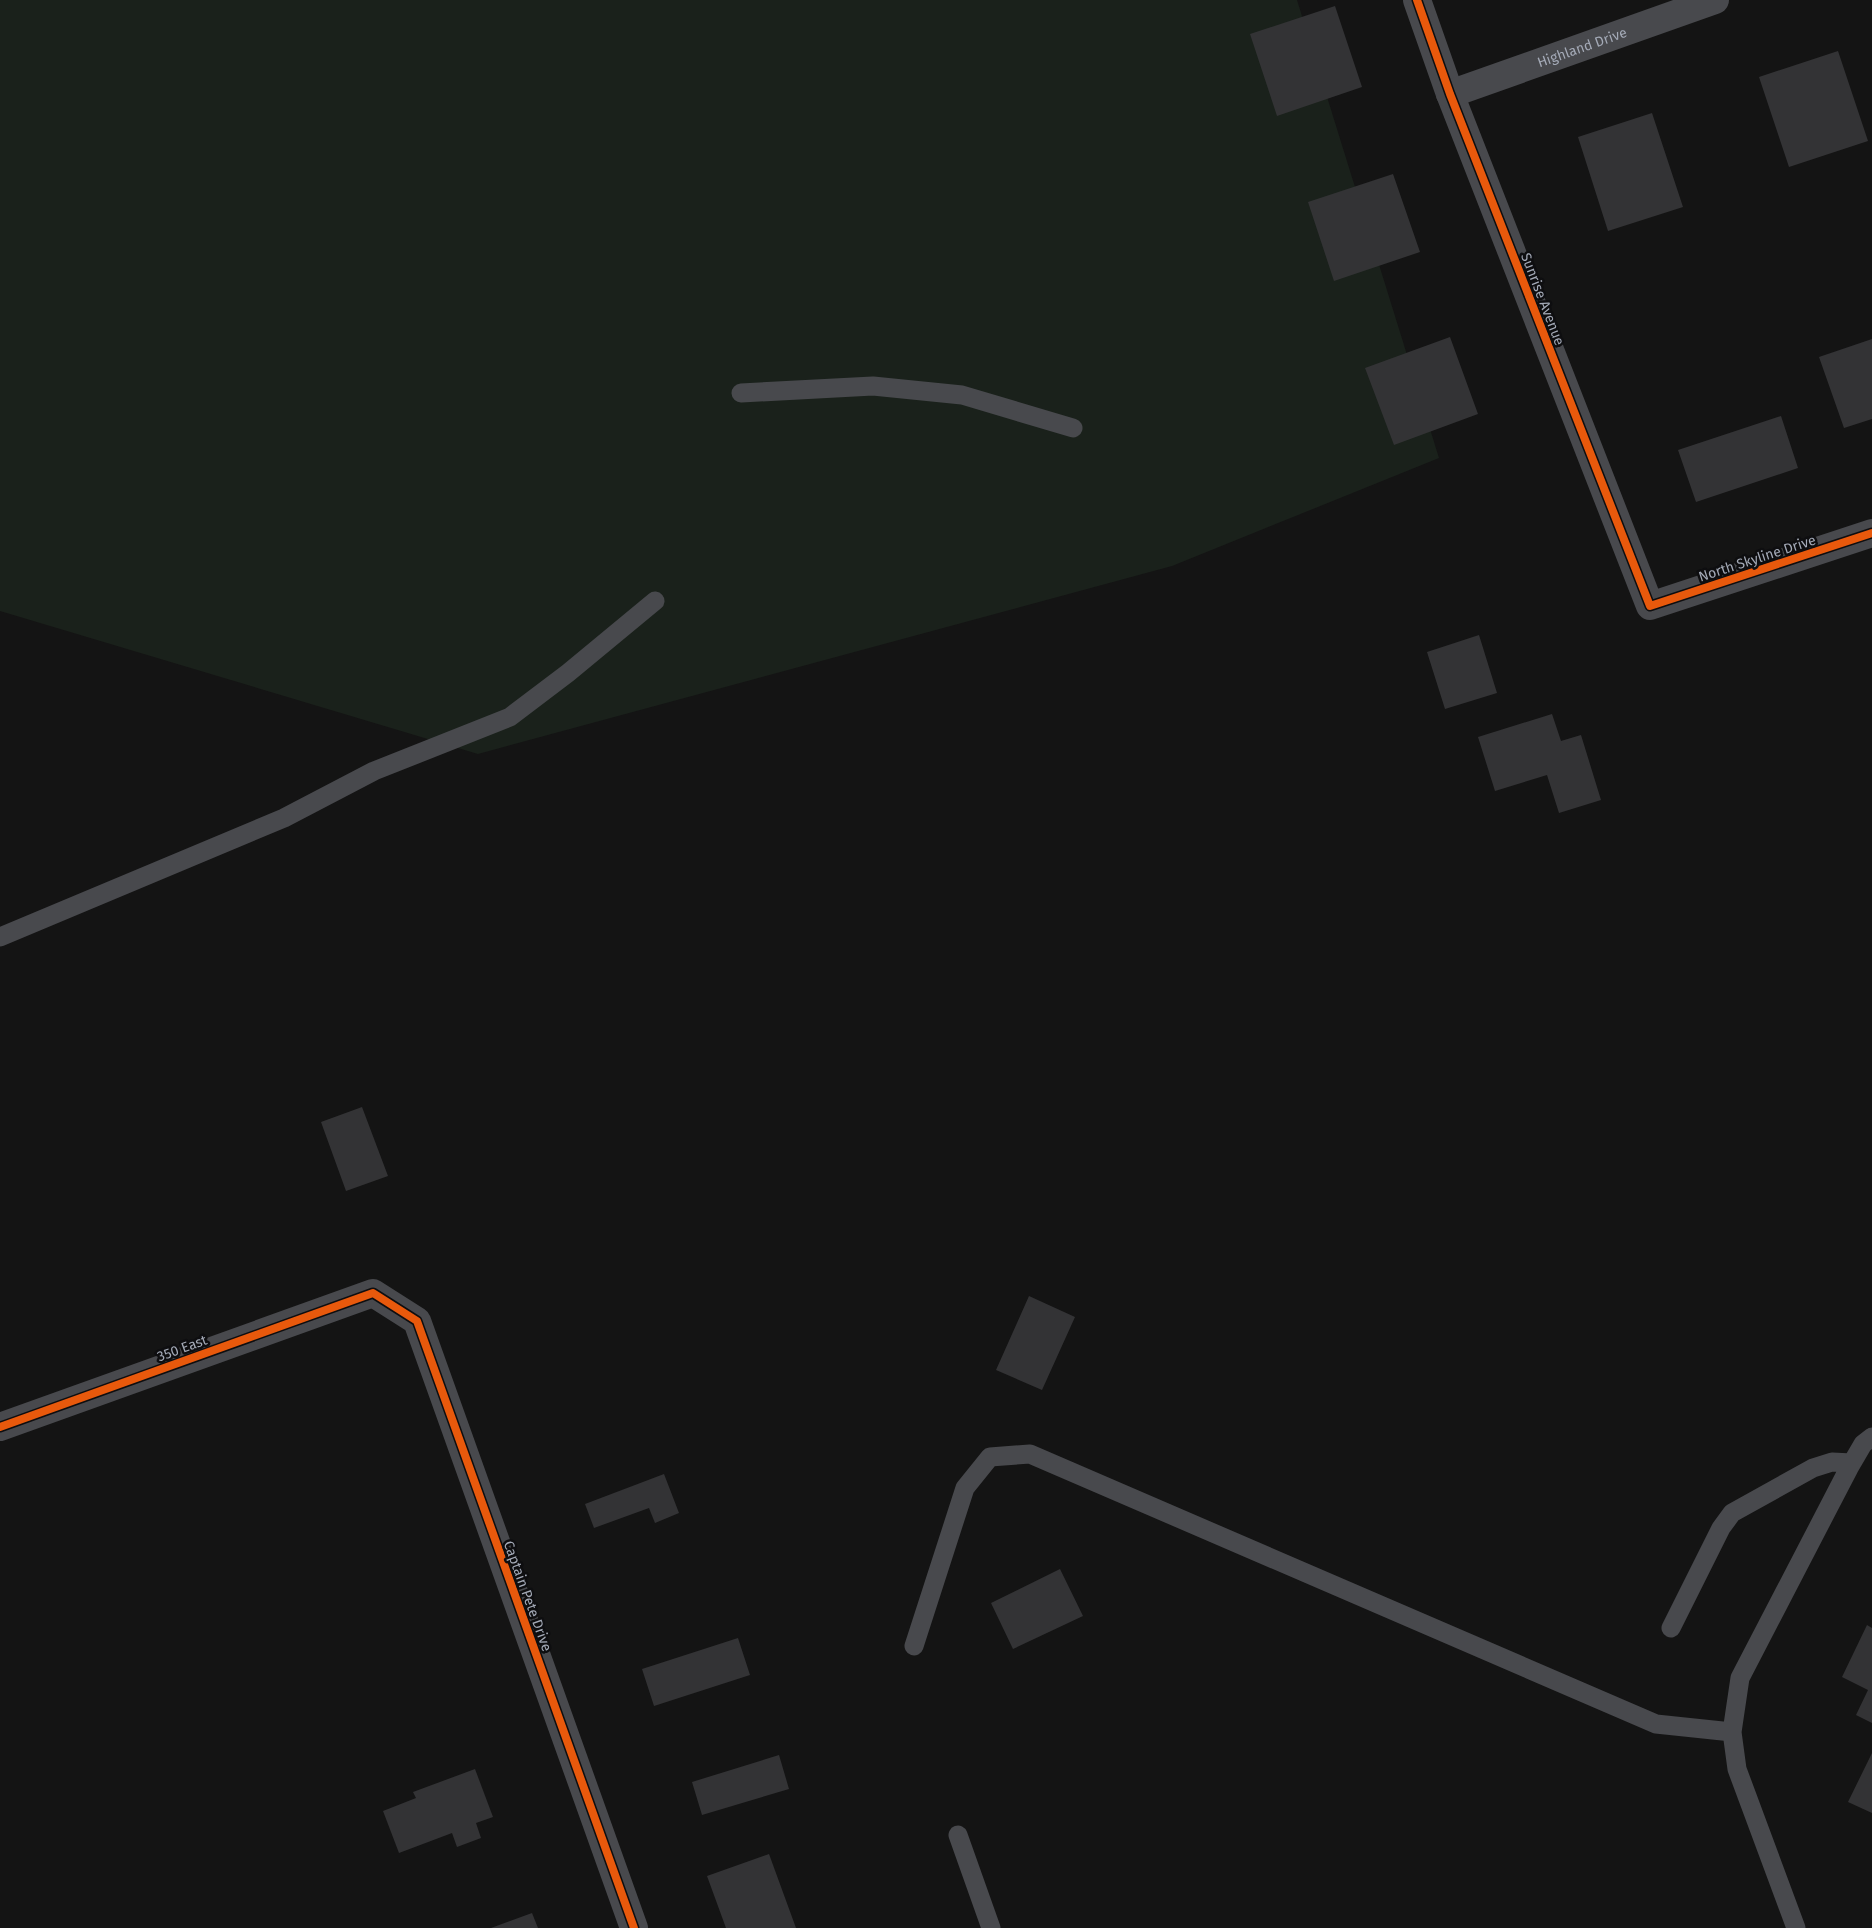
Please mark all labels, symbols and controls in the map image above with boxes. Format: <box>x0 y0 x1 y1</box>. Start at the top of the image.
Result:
street label: Highland Drive <box>1535 24 1629 71</box>
street label: Sunrise Avenue <box>1517 251 1568 348</box>
street label: North Skyline Drive <box>1696 532 1818 585</box>
street label: 350 East <box>155 1331 210 1365</box>
street label: Captain Pete Drive <box>500 1539 555 1654</box>

